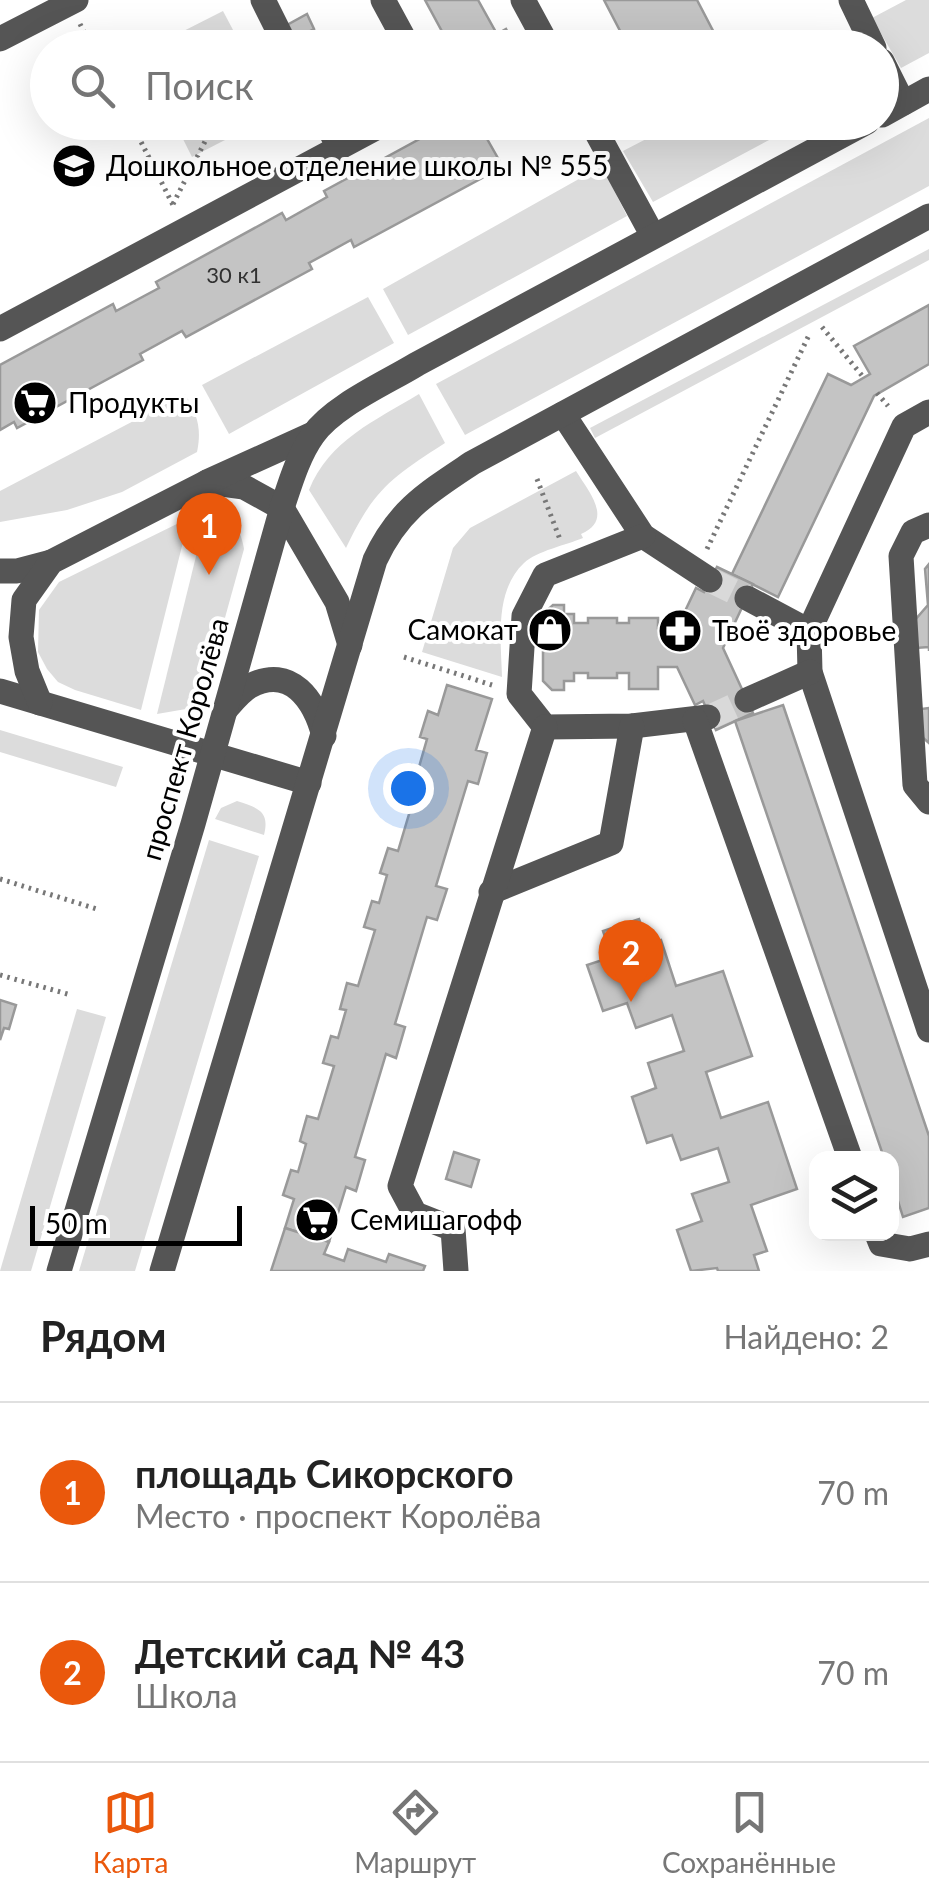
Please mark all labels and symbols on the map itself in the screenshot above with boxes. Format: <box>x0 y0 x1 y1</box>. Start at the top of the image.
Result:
school or university icon: Дошкольное отделение школы № 555 <box>51 143 97 189</box>
place label: Дошкольное отделение школы № 555 <box>106 148 608 182</box>
house number: 30 к1 <box>206 261 262 288</box>
supermarket icon: Продукты <box>12 380 58 426</box>
place label: Продукты <box>68 385 199 419</box>
pin: 1 <box>176 492 242 575</box>
shop icon: Самокат <box>527 607 573 653</box>
pharmacy icon: Твоё здоровье <box>657 608 703 654</box>
place label: Самокат <box>408 612 518 646</box>
place label: Твоё здоровье <box>712 613 896 647</box>
street label: проспект Королёва <box>133 614 235 864</box>
your location <box>383 763 434 814</box>
pin: 2 <box>598 920 664 1002</box>
supermarket icon: Семишагофф <box>294 1197 340 1243</box>
scale bar <box>30 1201 242 1246</box>
place label: Семишагофф <box>350 1202 522 1236</box>

